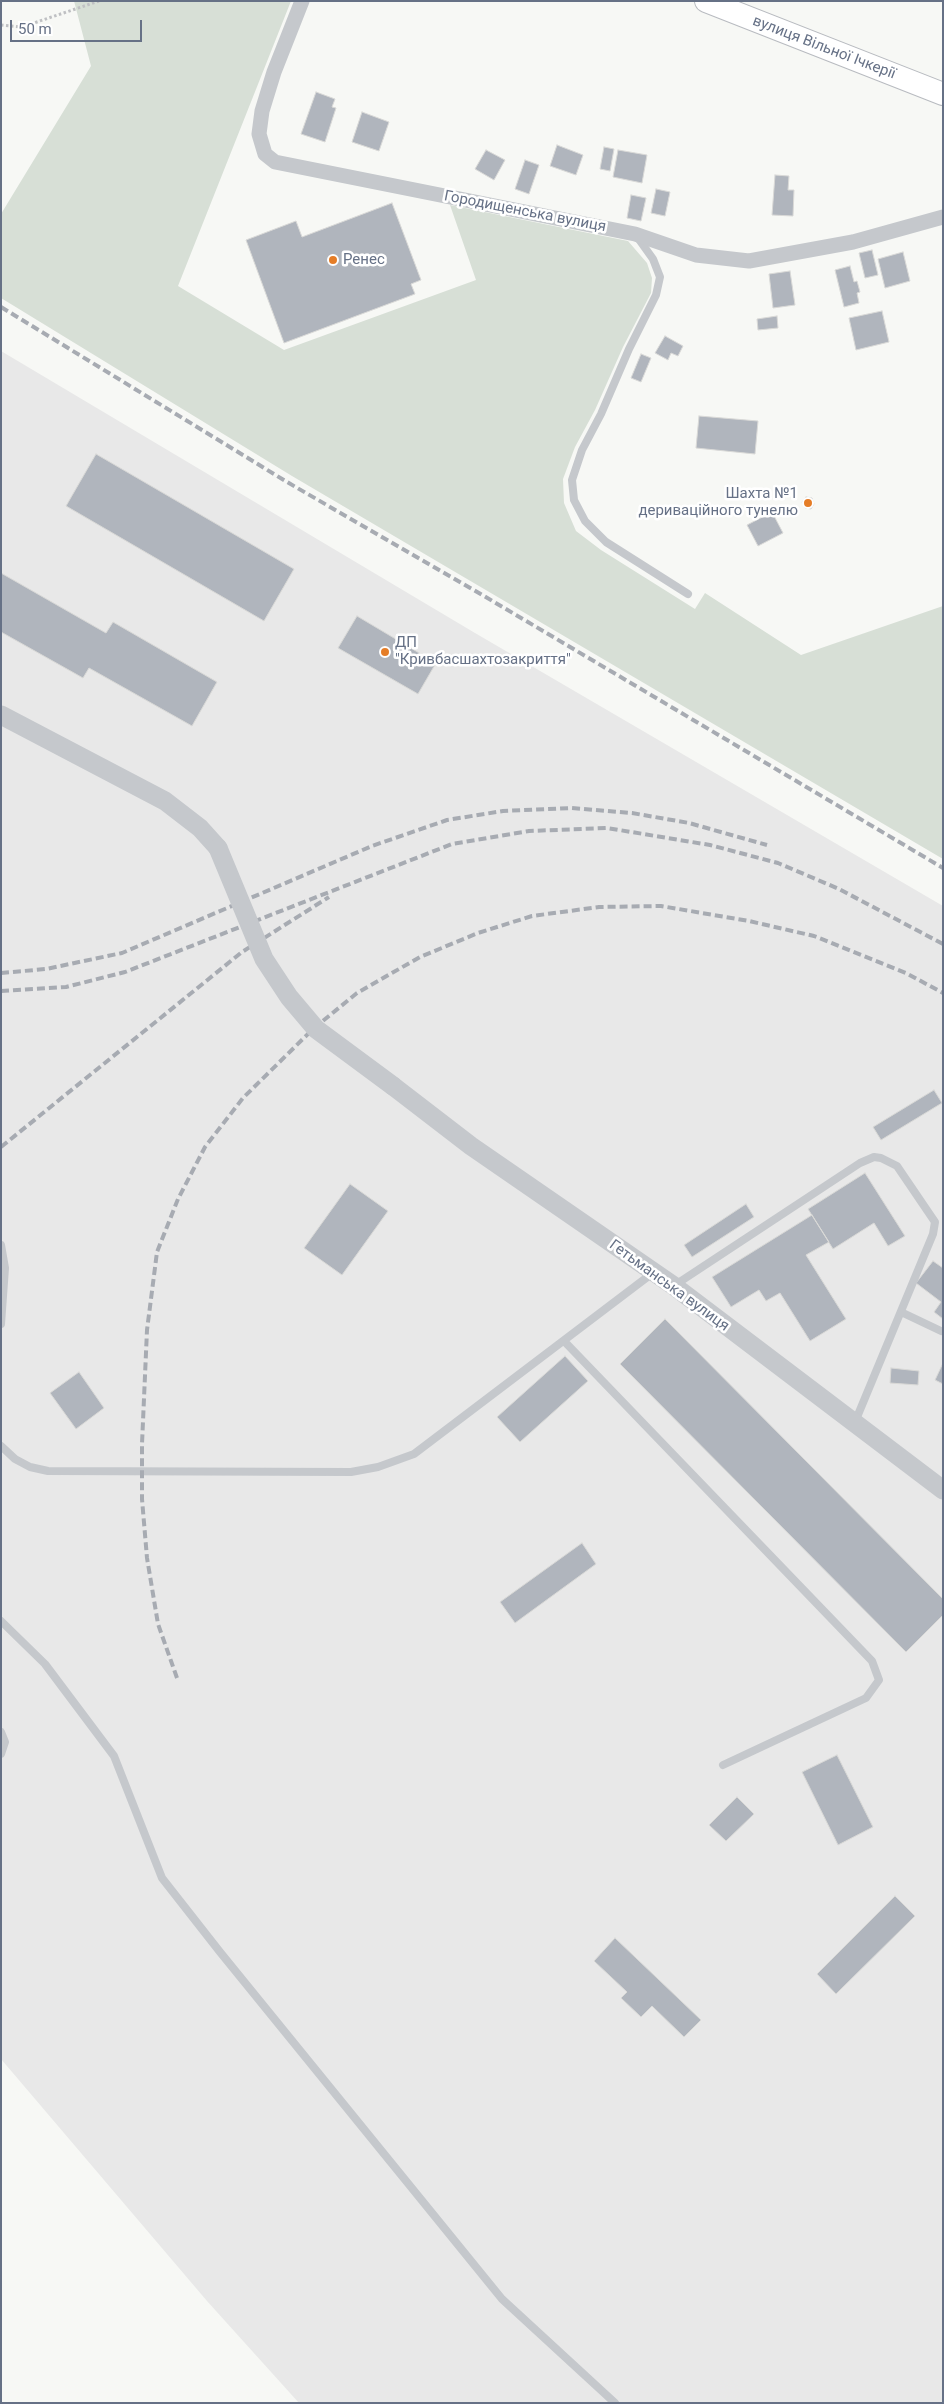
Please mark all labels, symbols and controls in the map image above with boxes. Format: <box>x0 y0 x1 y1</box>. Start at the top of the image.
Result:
scale bar <box>12 10 145 42</box>
street label: вулиця Вільної Ічкерії <box>750 12 898 84</box>
text: 50 m <box>18 20 52 38</box>
street label: Городищенська вулиця <box>442 187 608 237</box>
place label: Ренес <box>343 251 385 269</box>
marker: Ренес <box>327 254 339 266</box>
place label: Шахта №1 дериваційного тунелю <box>638 485 798 520</box>
marker: Шахта №1 дериваційного тунелю <box>802 497 814 509</box>
place label: ДП "Кривбасшахтозакриття" <box>395 634 571 669</box>
marker: ДП "Кривбасшахтозакриття" <box>379 646 391 658</box>
street label: Гетьманська вулиця <box>605 1236 733 1336</box>

